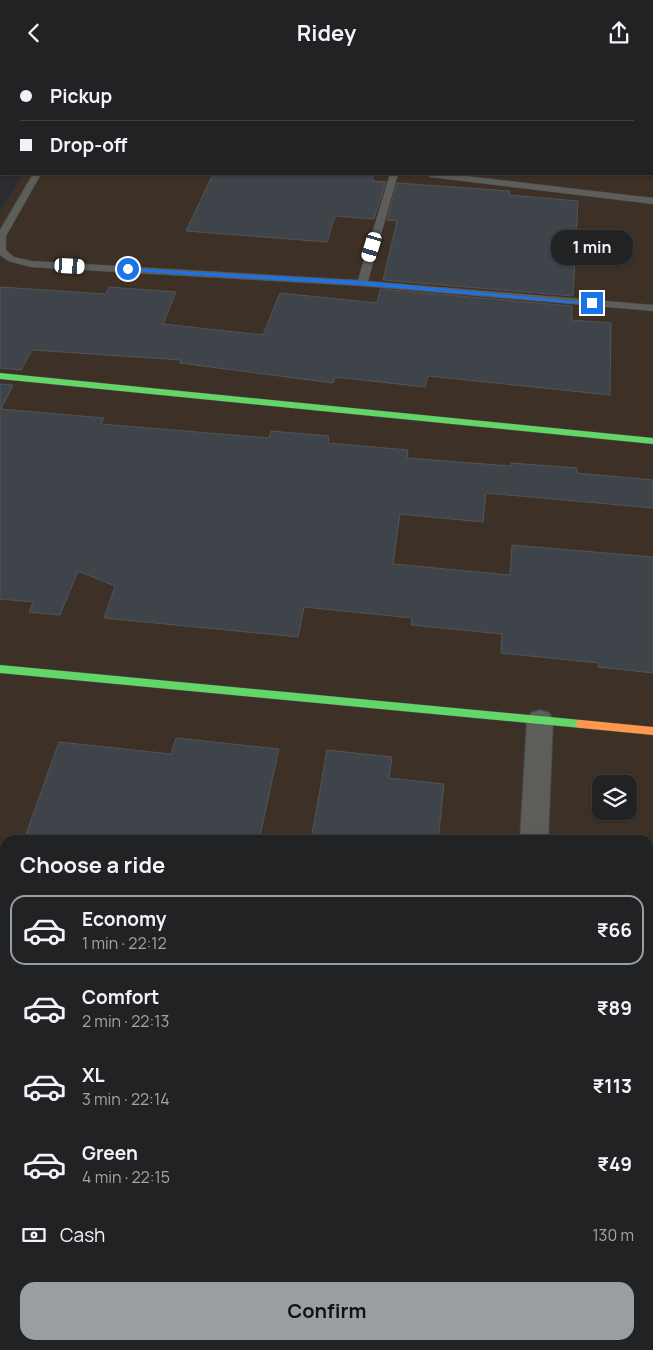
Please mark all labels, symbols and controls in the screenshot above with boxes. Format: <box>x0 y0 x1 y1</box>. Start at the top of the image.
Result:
text: Ridey <box>297 18 356 48</box>
icon: back <box>20 19 48 47</box>
icon: share <box>605 19 633 47</box>
text: Pickup <box>50 83 112 109</box>
text: Drop-off <box>50 132 127 158</box>
car <box>360 230 383 264</box>
callout: 1 min <box>551 231 633 265</box>
text: 1 min <box>572 236 612 258</box>
car <box>54 258 85 274</box>
route start <box>117 258 139 280</box>
route end <box>581 292 603 314</box>
map controls <box>592 775 637 820</box>
button: layers <box>592 775 637 820</box>
text: Choose a ride <box>20 850 165 880</box>
text: Economy <box>82 906 166 932</box>
icon: car <box>22 908 67 953</box>
text: ₹66 <box>597 917 632 943</box>
text: 1 min · 22:12 <box>82 932 167 954</box>
text: Comfort <box>82 984 159 1010</box>
icon: car <box>22 986 67 1031</box>
text: ₹89 <box>597 995 632 1021</box>
text: 2 min · 22:13 <box>82 1010 169 1032</box>
text: XL <box>82 1062 105 1088</box>
icon: car <box>22 1064 67 1109</box>
text: ₹113 <box>593 1073 632 1099</box>
text: 3 min · 22:14 <box>82 1088 170 1110</box>
text: Green <box>82 1140 138 1166</box>
icon: car <box>22 1142 67 1187</box>
text: ₹49 <box>597 1151 632 1177</box>
text: 4 min · 22:15 <box>82 1166 170 1188</box>
icon: cash <box>20 1221 48 1249</box>
text: Cash <box>60 1222 105 1248</box>
text: 130 m <box>592 1224 634 1246</box>
button: Confirm <box>20 1282 634 1340</box>

